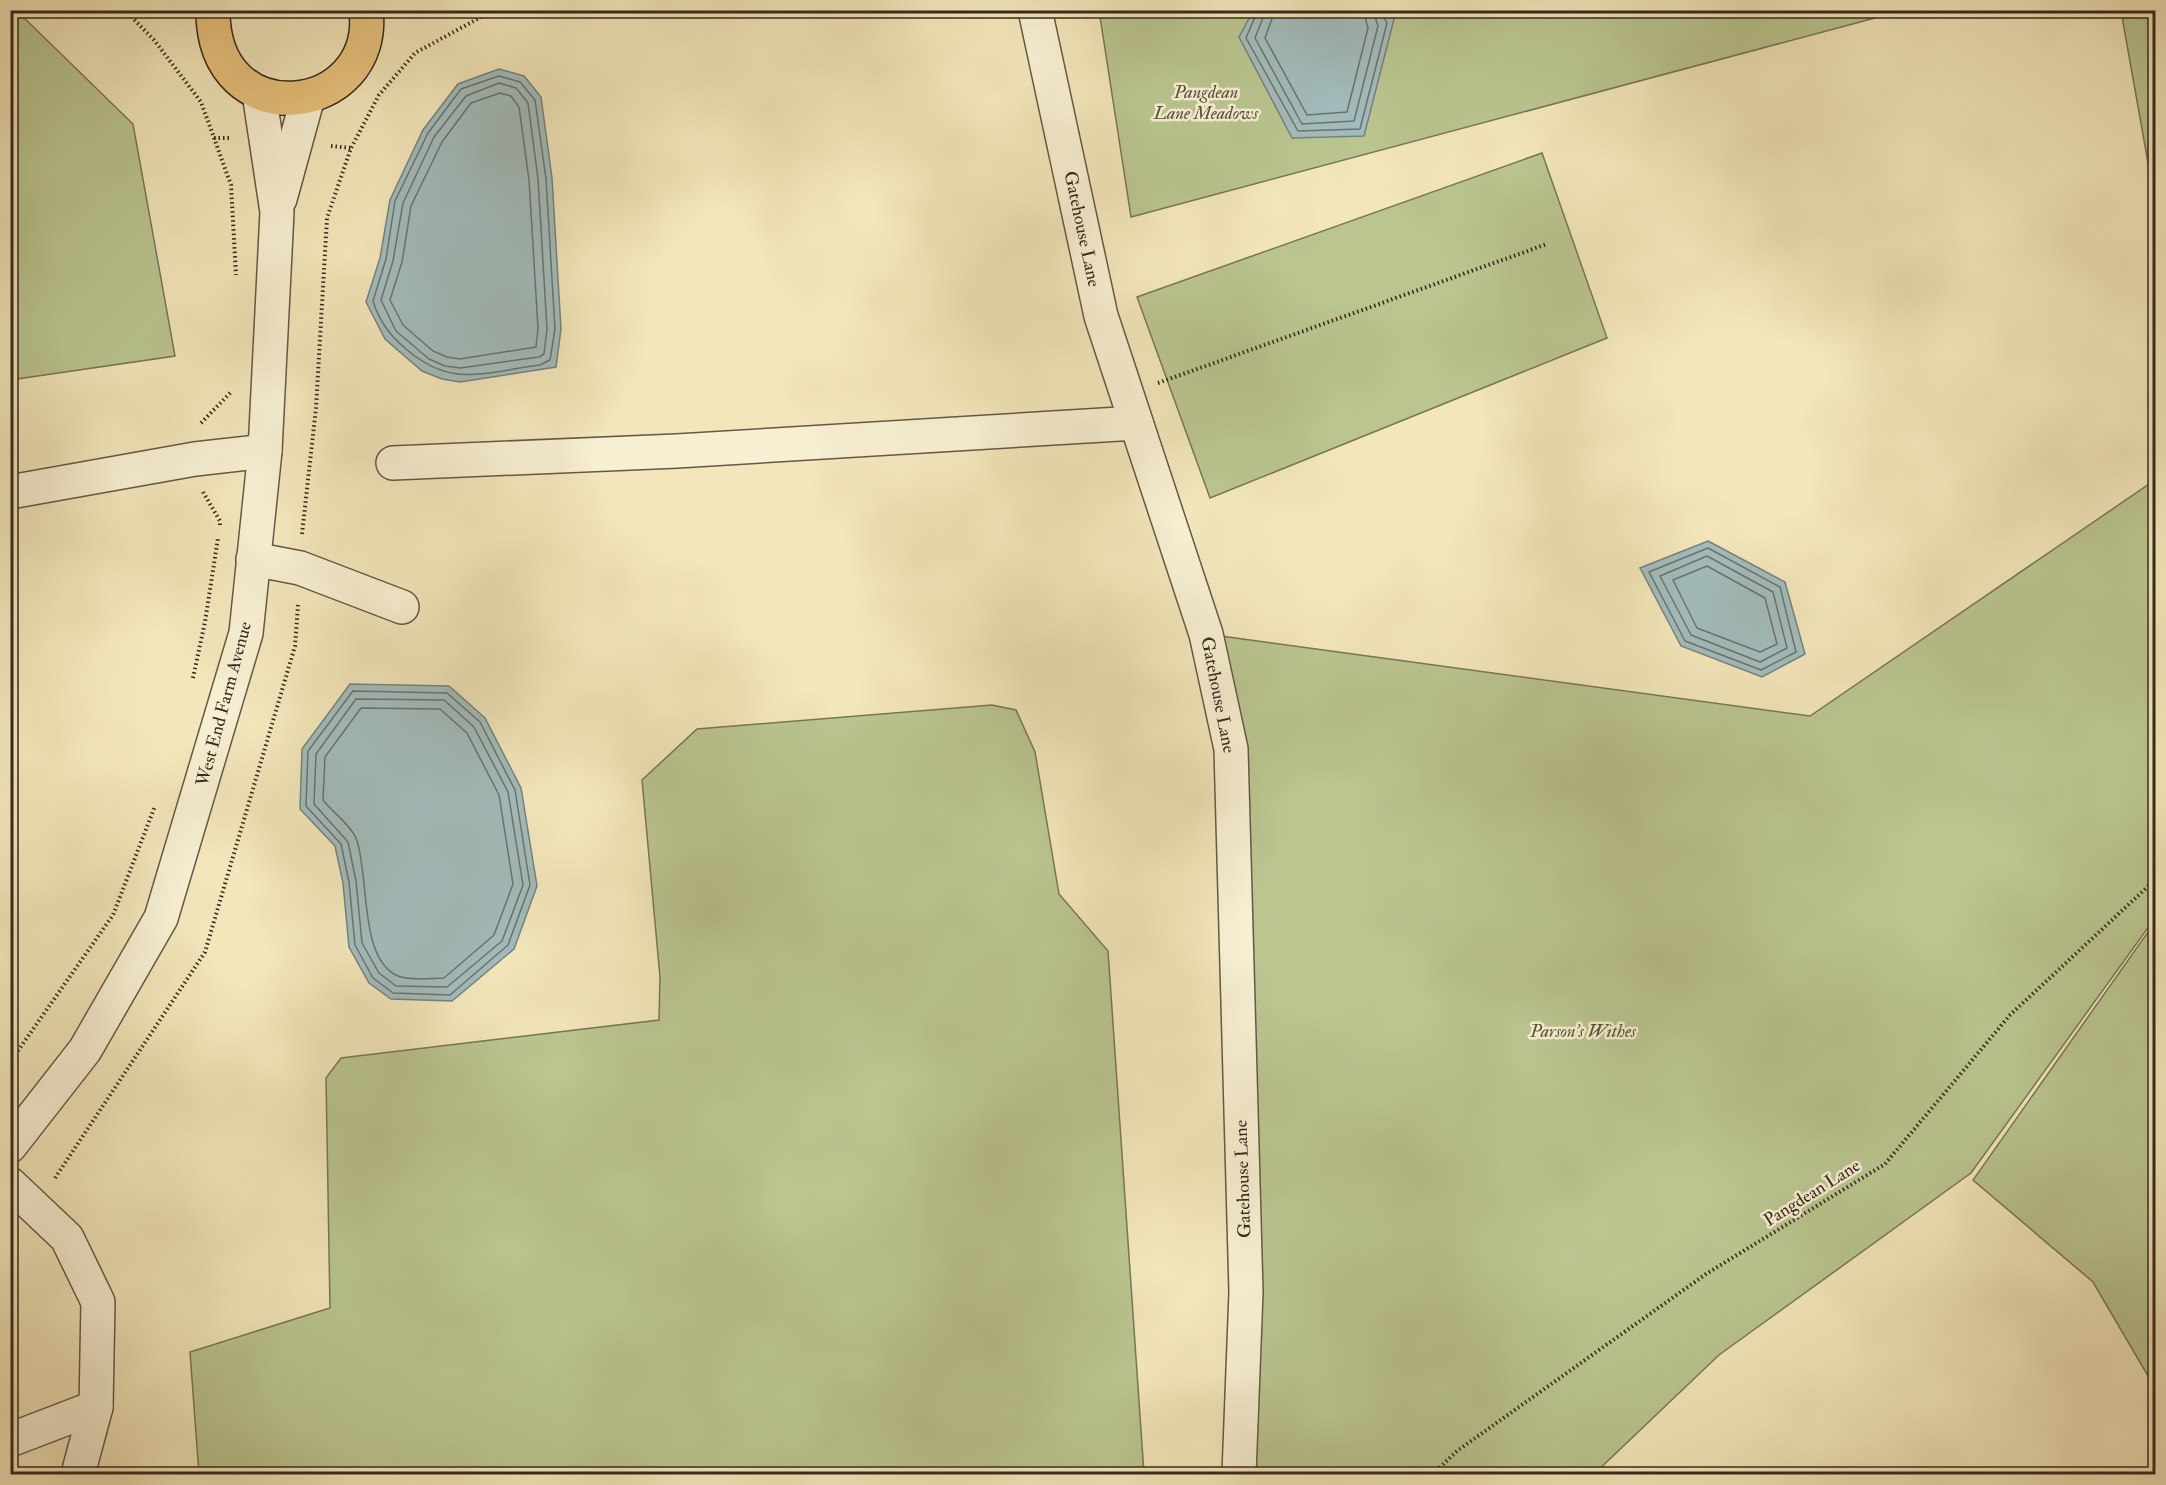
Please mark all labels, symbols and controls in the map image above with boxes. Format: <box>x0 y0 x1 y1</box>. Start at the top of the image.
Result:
park label: Pangdean Lane Meadows <box>1153 81 1259 125</box>
street label: Gatehouse Lane <box>1058 169 1106 290</box>
street label: West End Farm Avenue <box>191 619 257 790</box>
street label: Gatehouse Lane <box>1195 635 1241 756</box>
park label: Parson's Withes <box>1529 1020 1637 1043</box>
street label: Gatehouse Lane <box>1229 1119 1257 1238</box>
street label: Pangdean Lane <box>1759 1154 1865 1232</box>

